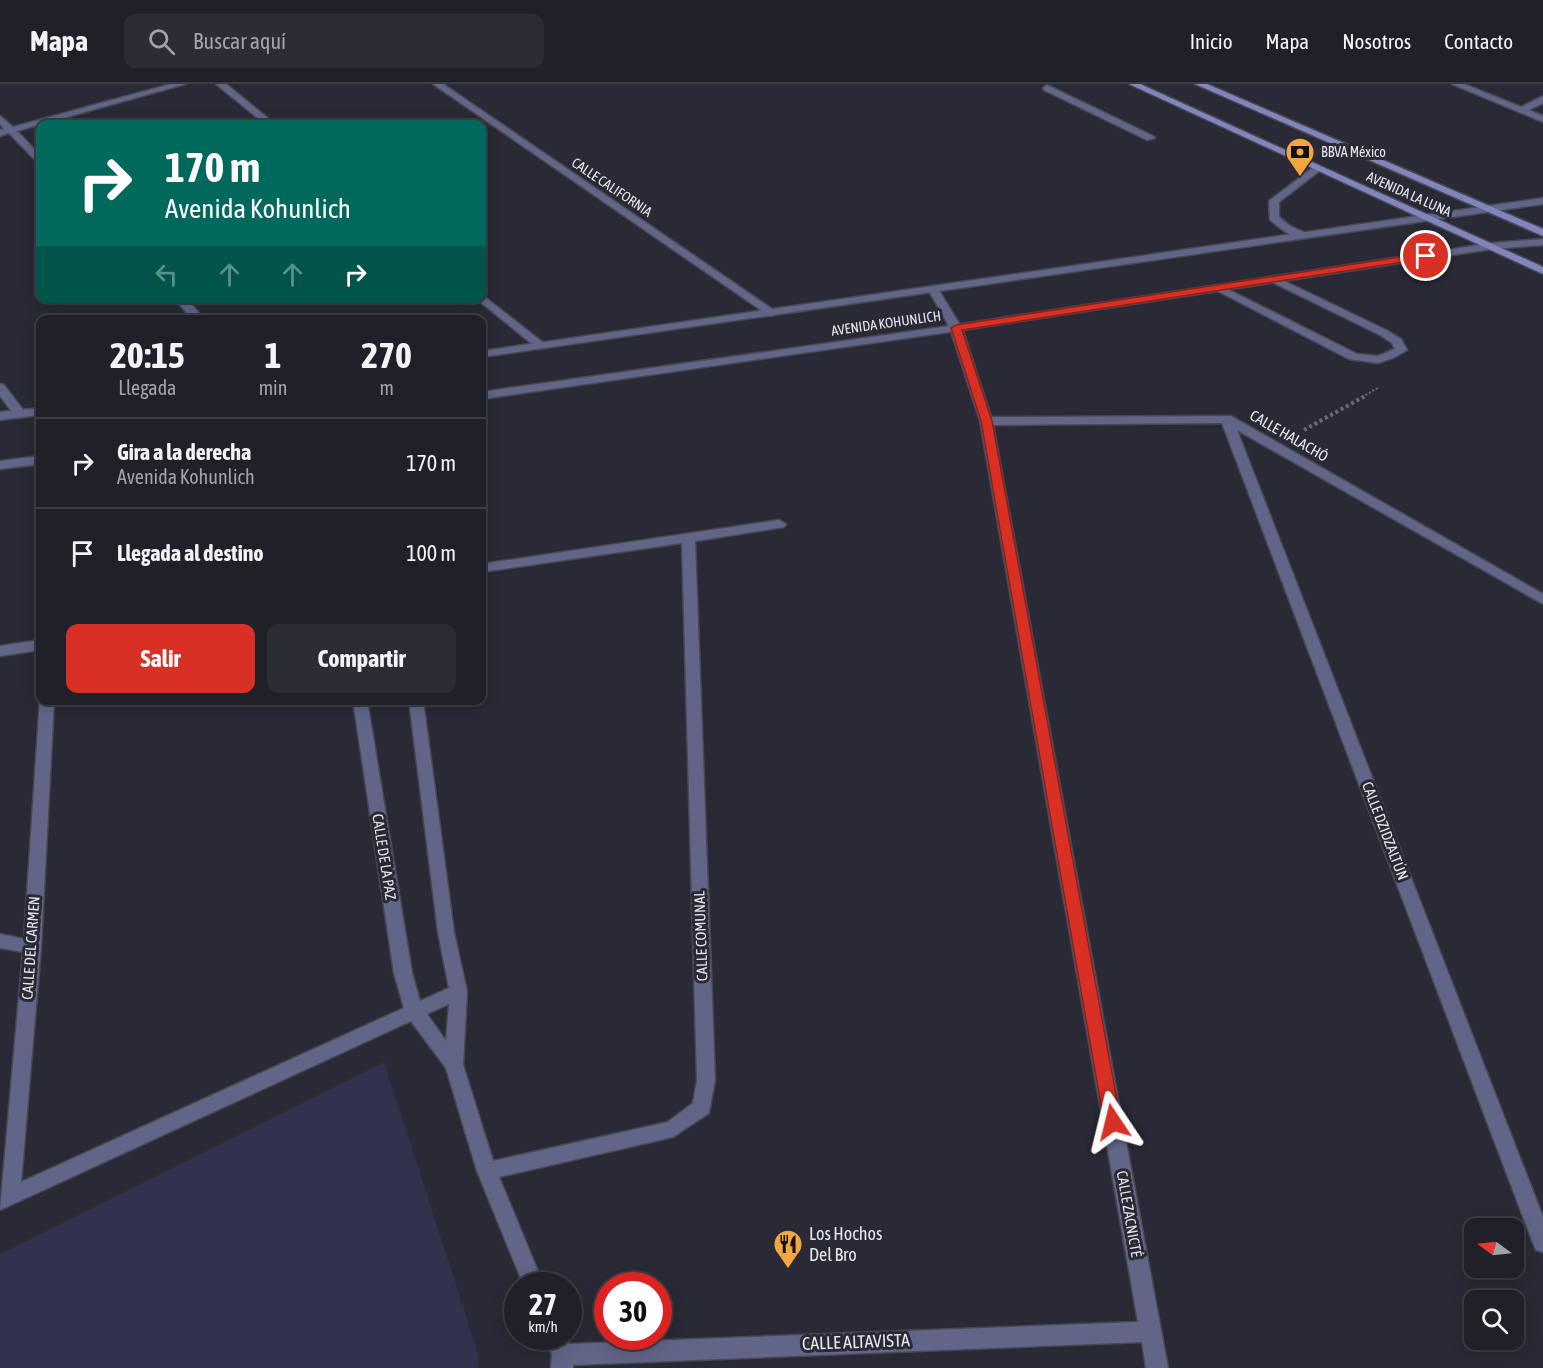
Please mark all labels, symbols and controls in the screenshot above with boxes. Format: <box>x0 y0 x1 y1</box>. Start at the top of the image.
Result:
search box <box>124 14 544 68</box>
text: Mapa <box>30 25 88 57</box>
icon: search <box>145 25 178 58</box>
text: Buscar aquí <box>193 28 286 54</box>
text: Inicio <box>1190 29 1233 53</box>
text: Mapa <box>1266 29 1309 53</box>
text: Nosotros <box>1342 29 1411 53</box>
text: Contacto <box>1444 29 1513 53</box>
bank icon: BBVA México <box>1284 136 1316 178</box>
text: 170 m <box>165 143 260 191</box>
icon: right <box>66 144 144 222</box>
place label: BBVA México <box>1321 144 1386 160</box>
street label: CALLE CALIFORNIA <box>569 154 655 220</box>
street label: AVENIDA LA LUNA <box>1364 168 1454 220</box>
text: Avenida Kohunlich <box>165 193 351 224</box>
pin <box>1400 230 1451 281</box>
icon: arrive <box>1409 239 1442 272</box>
icon: left <box>150 258 183 291</box>
icon: ahead <box>213 258 246 291</box>
icon: ahead <box>276 258 309 291</box>
icon: right <box>339 258 372 291</box>
street label: AVENIDA KOHUNLICH <box>830 307 942 339</box>
text: 20:15 <box>110 334 185 376</box>
text: 1 <box>265 334 281 376</box>
text: 270 <box>361 334 412 376</box>
text: Llegada <box>118 376 176 399</box>
text: min <box>259 376 287 399</box>
text: m <box>379 376 394 399</box>
street label: CALLE HALACHÓ <box>1247 406 1332 465</box>
text: Gira a la derecha <box>117 439 251 465</box>
icon: right <box>66 447 99 480</box>
text: 170 m <box>406 450 456 476</box>
text: Avenida Kohunlich <box>117 465 255 488</box>
icon: arrive <box>66 537 99 570</box>
text: Llegada al destino <box>117 540 264 566</box>
text: 100 m <box>406 540 456 566</box>
button: Salir <box>66 624 255 693</box>
button: Compartir <box>267 624 456 693</box>
street label: CALLE DZIDZALTÚN <box>1359 779 1412 882</box>
street label: CALLE DE LA PAZ <box>369 813 400 901</box>
street label: CALLE COMUNAL <box>690 890 711 981</box>
street label: CALLE DEL CARMEN <box>18 896 43 1000</box>
position arrow <box>1081 1090 1145 1154</box>
street label: CALLE ZACNICTÉ <box>1114 1169 1146 1259</box>
north arrow <box>1464 1218 1524 1278</box>
map controls <box>1464 1218 1524 1350</box>
place label: Los Hochos Del Bro <box>809 1223 882 1265</box>
restaurant icon: Los Hochos Del Bro <box>772 1228 804 1270</box>
speed limit sign: 30 <box>594 1272 672 1350</box>
text: 27 <box>529 1287 557 1321</box>
button: search <box>1464 1290 1524 1350</box>
text: km/h <box>528 1318 558 1335</box>
street label: CALLE ALTAVISTA <box>802 1329 910 1354</box>

